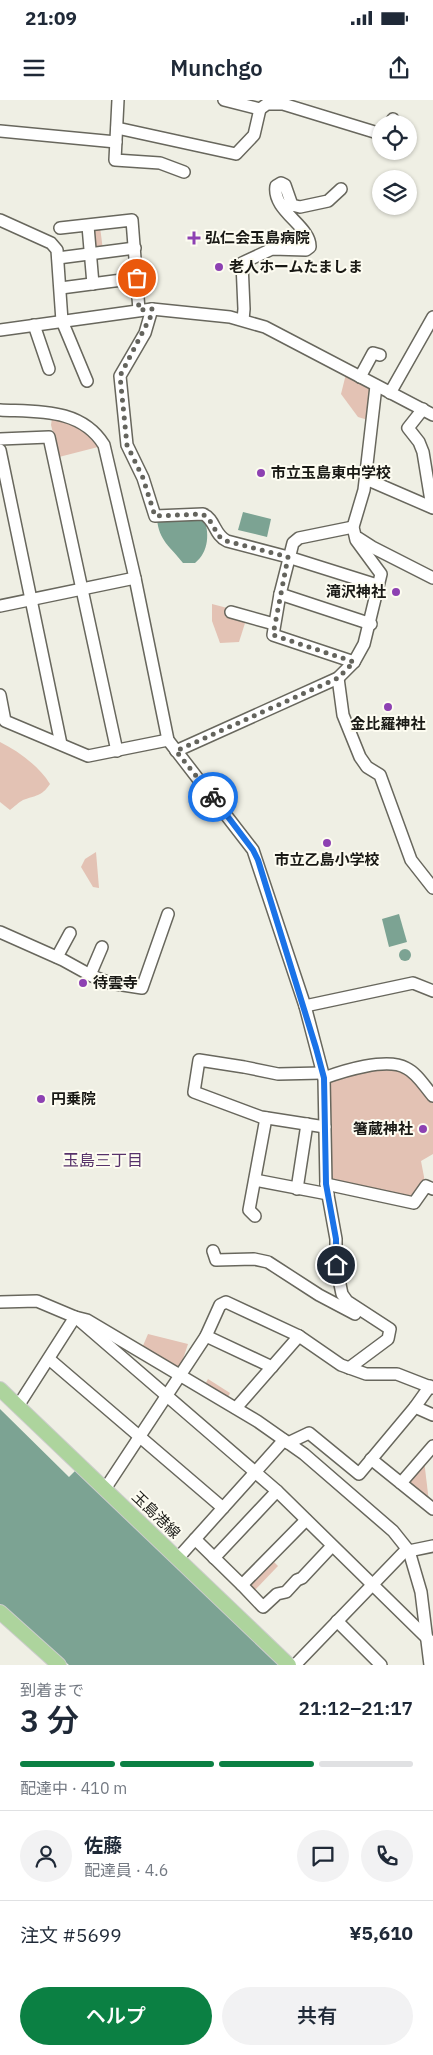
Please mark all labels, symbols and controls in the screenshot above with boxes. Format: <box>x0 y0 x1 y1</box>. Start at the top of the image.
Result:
text: 21:09 <box>25 6 77 30</box>
text: Munchgo <box>170 53 263 82</box>
icon: menu <box>20 54 48 82</box>
icon: share <box>385 54 413 82</box>
map controls <box>372 115 417 215</box>
button: locate <box>372 115 417 160</box>
button: layers <box>372 170 417 215</box>
place label: 弘仁会玉島病院 <box>205 228 310 247</box>
marker: 弘仁会玉島病院 <box>187 231 201 245</box>
pin <box>116 257 158 299</box>
place label: 老人ホームたましま <box>229 257 363 276</box>
marker: 老人ホームたましま <box>213 261 225 273</box>
icon: bag <box>123 264 151 292</box>
place label: 市立玉島東中学校 <box>271 463 391 482</box>
marker: 市立玉島東中学校 <box>255 467 267 479</box>
place label: 滝沢神社 <box>326 582 386 601</box>
marker: 滝沢神社 <box>390 586 402 598</box>
marker: 金比羅神社 <box>382 701 394 713</box>
place label: 金比羅神社 <box>350 714 426 733</box>
courier <box>188 772 238 822</box>
icon: bike <box>199 783 227 811</box>
marker: 市立乙島小学校 <box>321 837 333 849</box>
place label: 市立乙島小学校 <box>274 850 380 869</box>
place label: 待雲寺 <box>93 973 138 992</box>
marker: 待雲寺 <box>77 977 89 989</box>
place label: 円乗院 <box>51 1089 96 1108</box>
marker: 円乗院 <box>35 1093 47 1105</box>
place label: 箸蔵神社 <box>353 1119 413 1138</box>
marker: 箸蔵神社 <box>417 1123 429 1135</box>
district label: 玉島三丁目 <box>63 1150 143 1170</box>
pin <box>315 1244 357 1286</box>
icon: home <box>322 1251 350 1279</box>
street label: 玉島港線 <box>128 1487 185 1542</box>
text: 到着まで <box>20 1680 84 1700</box>
text: 21:12–21:17 <box>299 1696 413 1720</box>
text: 3 分 <box>20 1699 79 1741</box>
text: 配達中 · 410 m <box>20 1778 127 1798</box>
button: person <box>20 1830 72 1882</box>
button: chat <box>297 1830 349 1882</box>
button: phone <box>361 1830 413 1882</box>
text: 佐藤 <box>84 1833 122 1857</box>
text: 配達員 · 4.6 <box>84 1860 168 1880</box>
text: ¥5,610 <box>349 1921 413 1945</box>
text: 注文 #5699 <box>20 1923 122 1947</box>
button: ヘルプ <box>20 1987 212 2045</box>
button: 共有 <box>222 1987 413 2045</box>

